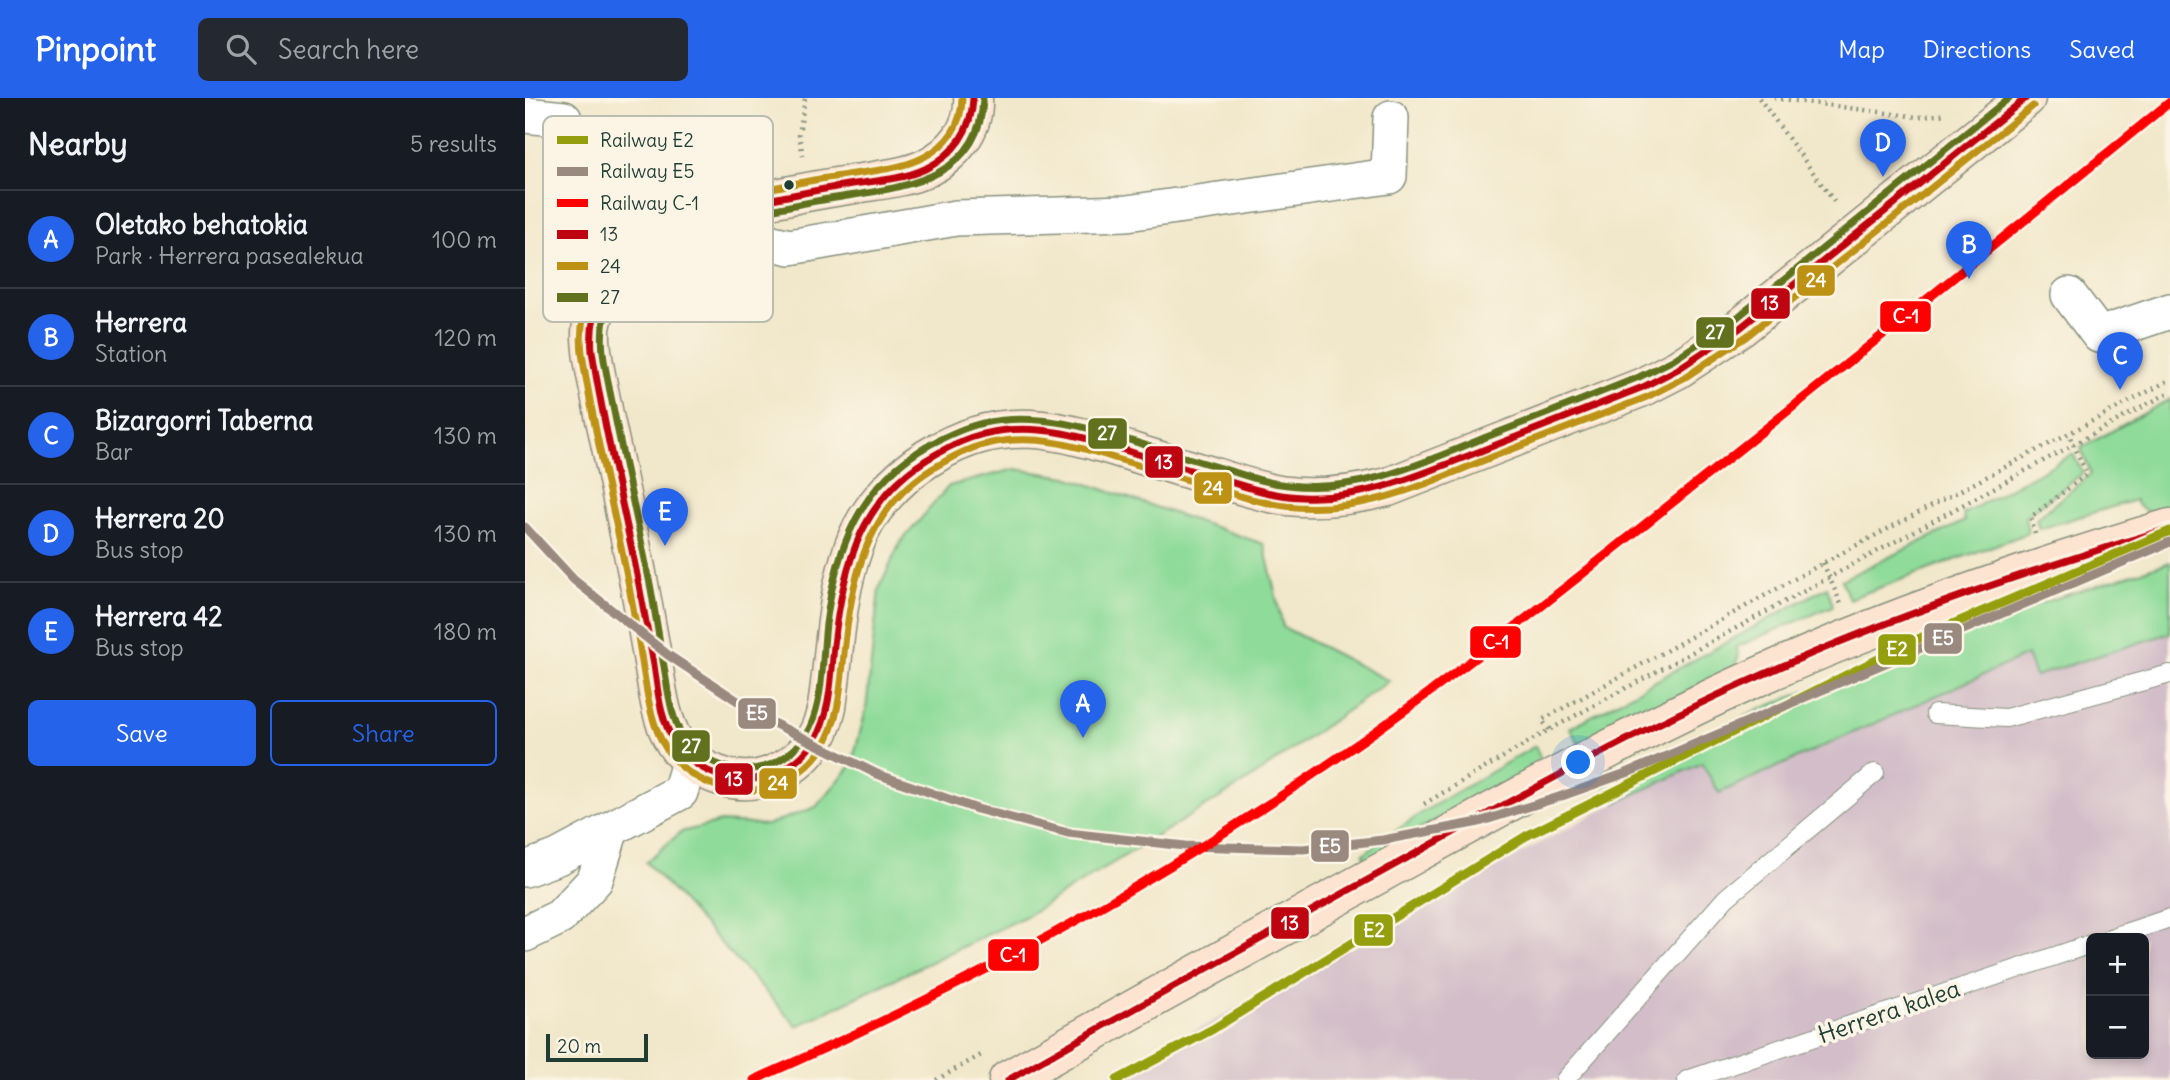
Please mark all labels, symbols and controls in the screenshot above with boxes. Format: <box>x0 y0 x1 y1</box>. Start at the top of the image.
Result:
search box <box>198 18 688 81</box>
text: Pinpoint <box>35 28 156 70</box>
icon: search <box>222 30 260 68</box>
text: Search here <box>278 33 419 66</box>
text: Map <box>1838 34 1885 64</box>
text: Directions <box>1923 34 2031 64</box>
text: Saved <box>2069 34 2135 64</box>
legend <box>543 116 773 322</box>
pin: D <box>1860 119 1906 177</box>
text: Nearby <box>28 125 128 163</box>
text: Railway E2 <box>600 128 694 152</box>
text: 5 results <box>410 129 497 158</box>
text: Railway E5 <box>600 159 694 183</box>
unlabelled marker <box>782 178 796 192</box>
text: Railway C-1 <box>600 191 699 215</box>
text: Oletako behatokia <box>95 208 308 241</box>
pin: B <box>1946 221 1992 279</box>
text: 13 <box>600 222 618 246</box>
text: A <box>44 225 58 254</box>
text: 100 m <box>432 225 497 254</box>
text: Park · Herrera pasealekua <box>95 241 364 270</box>
text: 24 <box>600 254 621 278</box>
line badge: 24 <box>1796 264 1836 297</box>
text: 24 <box>1805 268 1827 292</box>
text: 27 <box>600 285 620 309</box>
line badge: 13 <box>1750 287 1791 320</box>
text: 13 <box>1761 291 1779 315</box>
line badge: C-1 <box>1879 300 1932 333</box>
text: C-1 <box>1893 304 1919 328</box>
text: Herrera <box>95 306 187 339</box>
line badge: 27 <box>1695 316 1735 349</box>
text: 27 <box>1705 320 1726 344</box>
text: B <box>43 323 59 352</box>
text: 120 m <box>434 323 497 352</box>
pin: C <box>2097 332 2143 390</box>
text: Station <box>95 339 167 368</box>
text: Bizargorri Taberna <box>95 404 313 437</box>
line badge: 27 <box>1087 417 1128 450</box>
text: C <box>43 421 59 450</box>
text: 130 m <box>434 421 497 450</box>
text: 27 <box>1097 421 1118 445</box>
text: Bar <box>95 437 133 466</box>
line badge: 13 <box>1144 445 1184 479</box>
text: 13 <box>1155 450 1173 474</box>
line badge: 24 <box>1193 471 1233 505</box>
text: 24 <box>1202 476 1224 500</box>
pin: E <box>642 488 688 546</box>
text: Herrera 20 <box>95 502 225 535</box>
text: D <box>43 519 59 548</box>
text: 130 m <box>434 519 497 548</box>
text: Bus stop <box>95 535 184 564</box>
text: Herrera 42 <box>95 600 223 633</box>
text: E <box>44 617 58 646</box>
text: 180 m <box>434 617 497 646</box>
line badge: E5 <box>1923 622 1963 655</box>
line badge: C-1 <box>1469 625 1522 659</box>
text: E5 <box>1932 626 1954 650</box>
text: C-1 <box>1483 630 1509 654</box>
text: Bus stop <box>95 633 184 662</box>
line badge: E2 <box>1877 633 1917 666</box>
text: E2 <box>1886 637 1908 661</box>
pin: A <box>1060 680 1106 738</box>
line badge: E5 <box>737 697 777 730</box>
button: Save <box>28 700 256 766</box>
button: Share <box>270 700 497 766</box>
text: E5 <box>746 701 768 725</box>
line badge: 27 <box>671 729 711 763</box>
text: 27 <box>681 734 702 758</box>
your location <box>1561 745 1595 779</box>
line badge: 13 <box>714 762 754 796</box>
text: 13 <box>725 767 743 791</box>
line badge: 24 <box>758 767 798 800</box>
text: 24 <box>767 771 789 795</box>
line badge: E5 <box>1310 829 1350 863</box>
text: E5 <box>1319 834 1341 858</box>
line badge: 13 <box>1270 906 1310 940</box>
text: 13 <box>1281 911 1299 935</box>
line badge: E2 <box>1353 913 1394 947</box>
text: E2 <box>1363 918 1385 942</box>
map controls <box>2086 933 2149 1059</box>
button: + <box>2086 933 2149 996</box>
line badge: C-1 <box>987 938 1040 972</box>
text: C-1 <box>1000 943 1026 967</box>
street label: Herrera kalea <box>1814 973 1964 1049</box>
button: − <box>2086 996 2149 1059</box>
scale bar <box>546 1031 647 1063</box>
text: 20 m <box>557 1034 601 1058</box>

